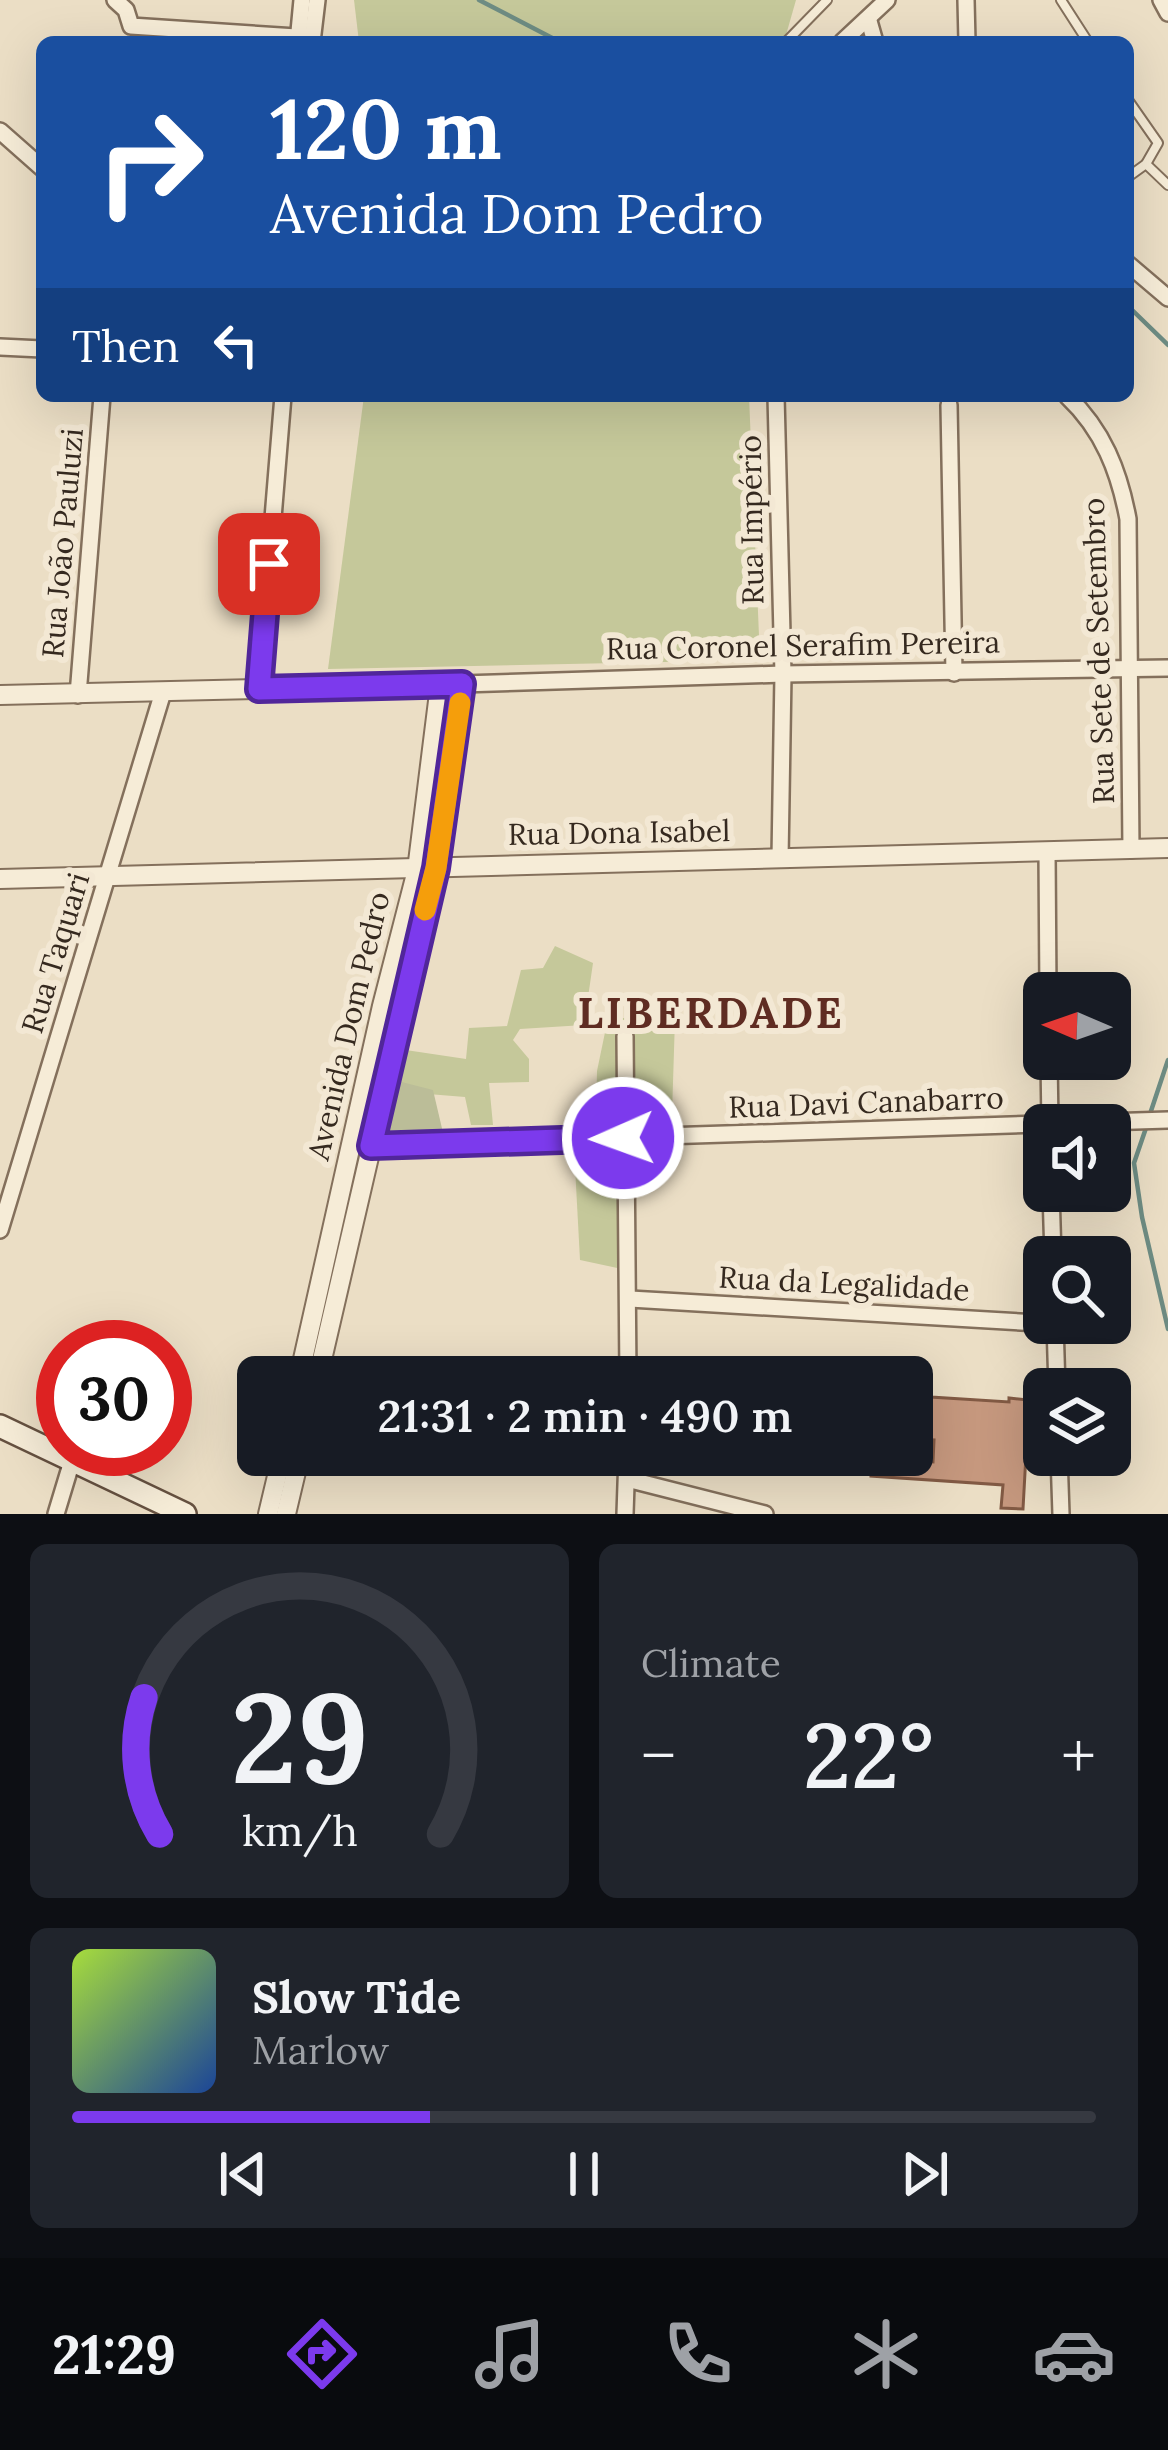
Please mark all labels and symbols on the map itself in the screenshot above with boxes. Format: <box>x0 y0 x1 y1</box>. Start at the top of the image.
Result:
street label: Rua João Pauluzi <box>33 426 91 659</box>
street label: Rua Império <box>731 435 771 605</box>
street label: Rua Sete de Setembro <box>1074 497 1122 805</box>
pin <box>218 513 320 615</box>
street label: Rua Coronel Serafim Pereira <box>606 623 1000 667</box>
street label: Rua Dona Isabel <box>507 811 731 853</box>
street label: Rua Taquari <box>13 868 97 1038</box>
street label: Avenida Dom Pedro <box>298 888 397 1165</box>
north arrow <box>1023 972 1131 1080</box>
district label: LIBERDADE <box>577 986 845 1040</box>
position arrow <box>560 1075 686 1201</box>
street label: Rua Davi Canabarro <box>728 1078 1004 1126</box>
street label: Rua da Legalidade <box>718 1257 971 1310</box>
speed limit sign: 30 <box>36 1320 192 1476</box>

